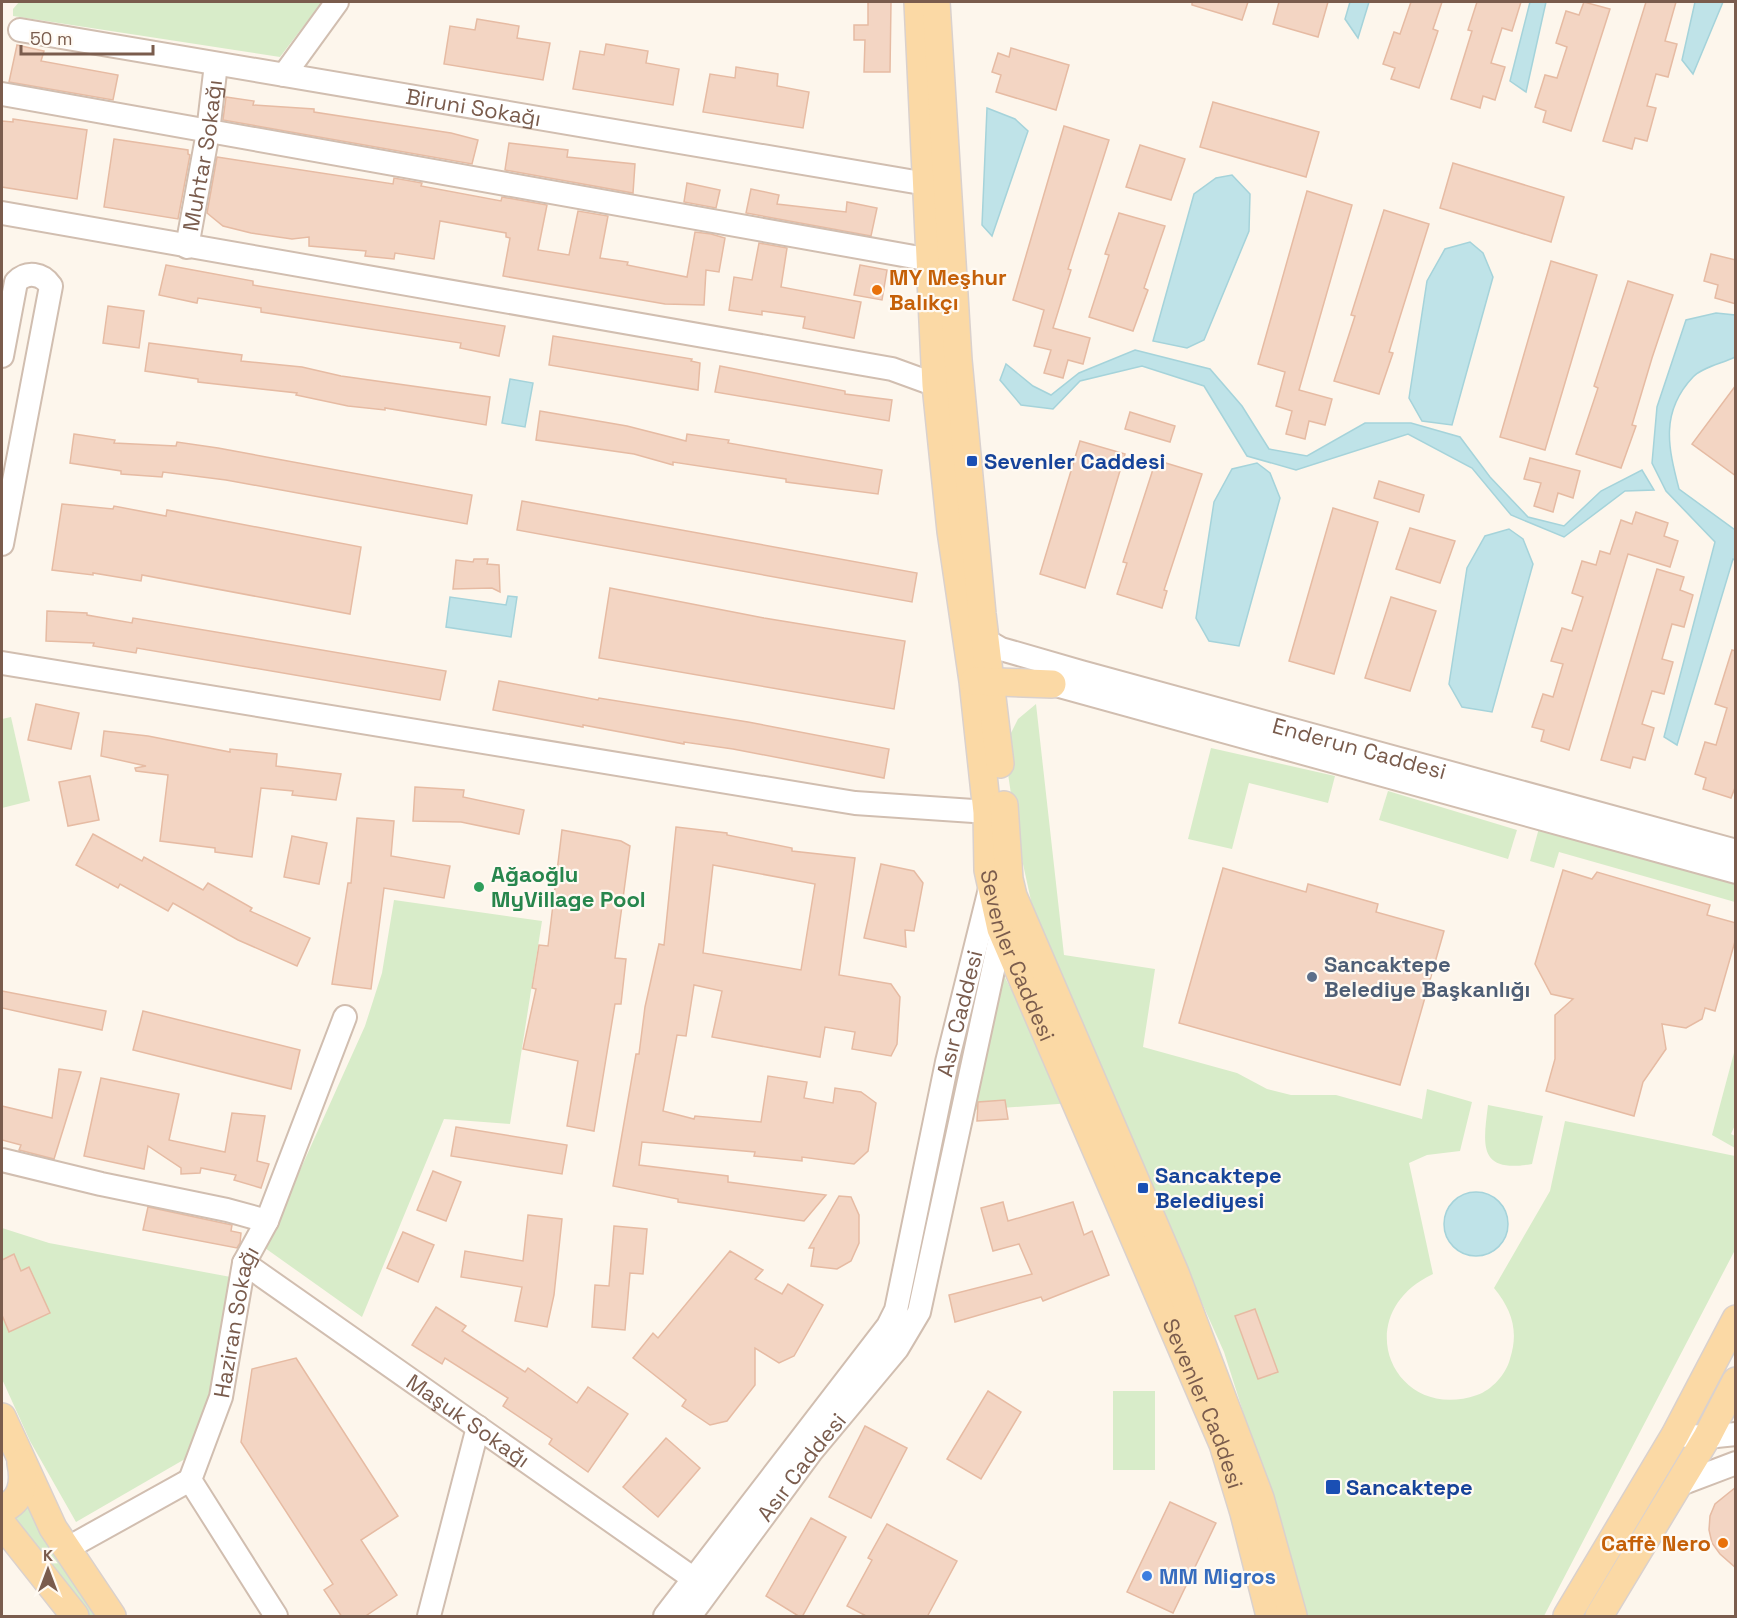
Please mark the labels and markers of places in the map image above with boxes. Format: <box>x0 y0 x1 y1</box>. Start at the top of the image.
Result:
place label: MY Meşhur Balıkçı <box>889 263 1007 316</box>
marker: MY Meşhur Balıkçı <box>870 283 884 297</box>
place label: Sevenler Caddesi <box>984 447 1165 475</box>
marker: Sevenler Caddesi <box>965 454 979 468</box>
place label: Ağaoğlu MyVillage Pool <box>491 860 646 913</box>
marker: Ağaoğlu MyVillage Pool <box>472 880 486 894</box>
place label: Sancaktepe Belediye Başkanlığı <box>1324 950 1530 1003</box>
marker: Sancaktepe Belediye Başkanlığı <box>1305 970 1319 984</box>
place label: Sancaktepe Belediyesi <box>1155 1161 1282 1214</box>
marker: Sancaktepe Belediyesi <box>1136 1181 1150 1195</box>
place label: Sancaktepe <box>1346 1473 1473 1501</box>
marker: Sancaktepe <box>1324 1478 1342 1496</box>
place label: Caffè Nero <box>1601 1529 1711 1557</box>
marker: Caffè Nero <box>1716 1536 1730 1550</box>
place label: MM Migros <box>1159 1562 1276 1590</box>
marker: MM Migros <box>1140 1569 1154 1583</box>

